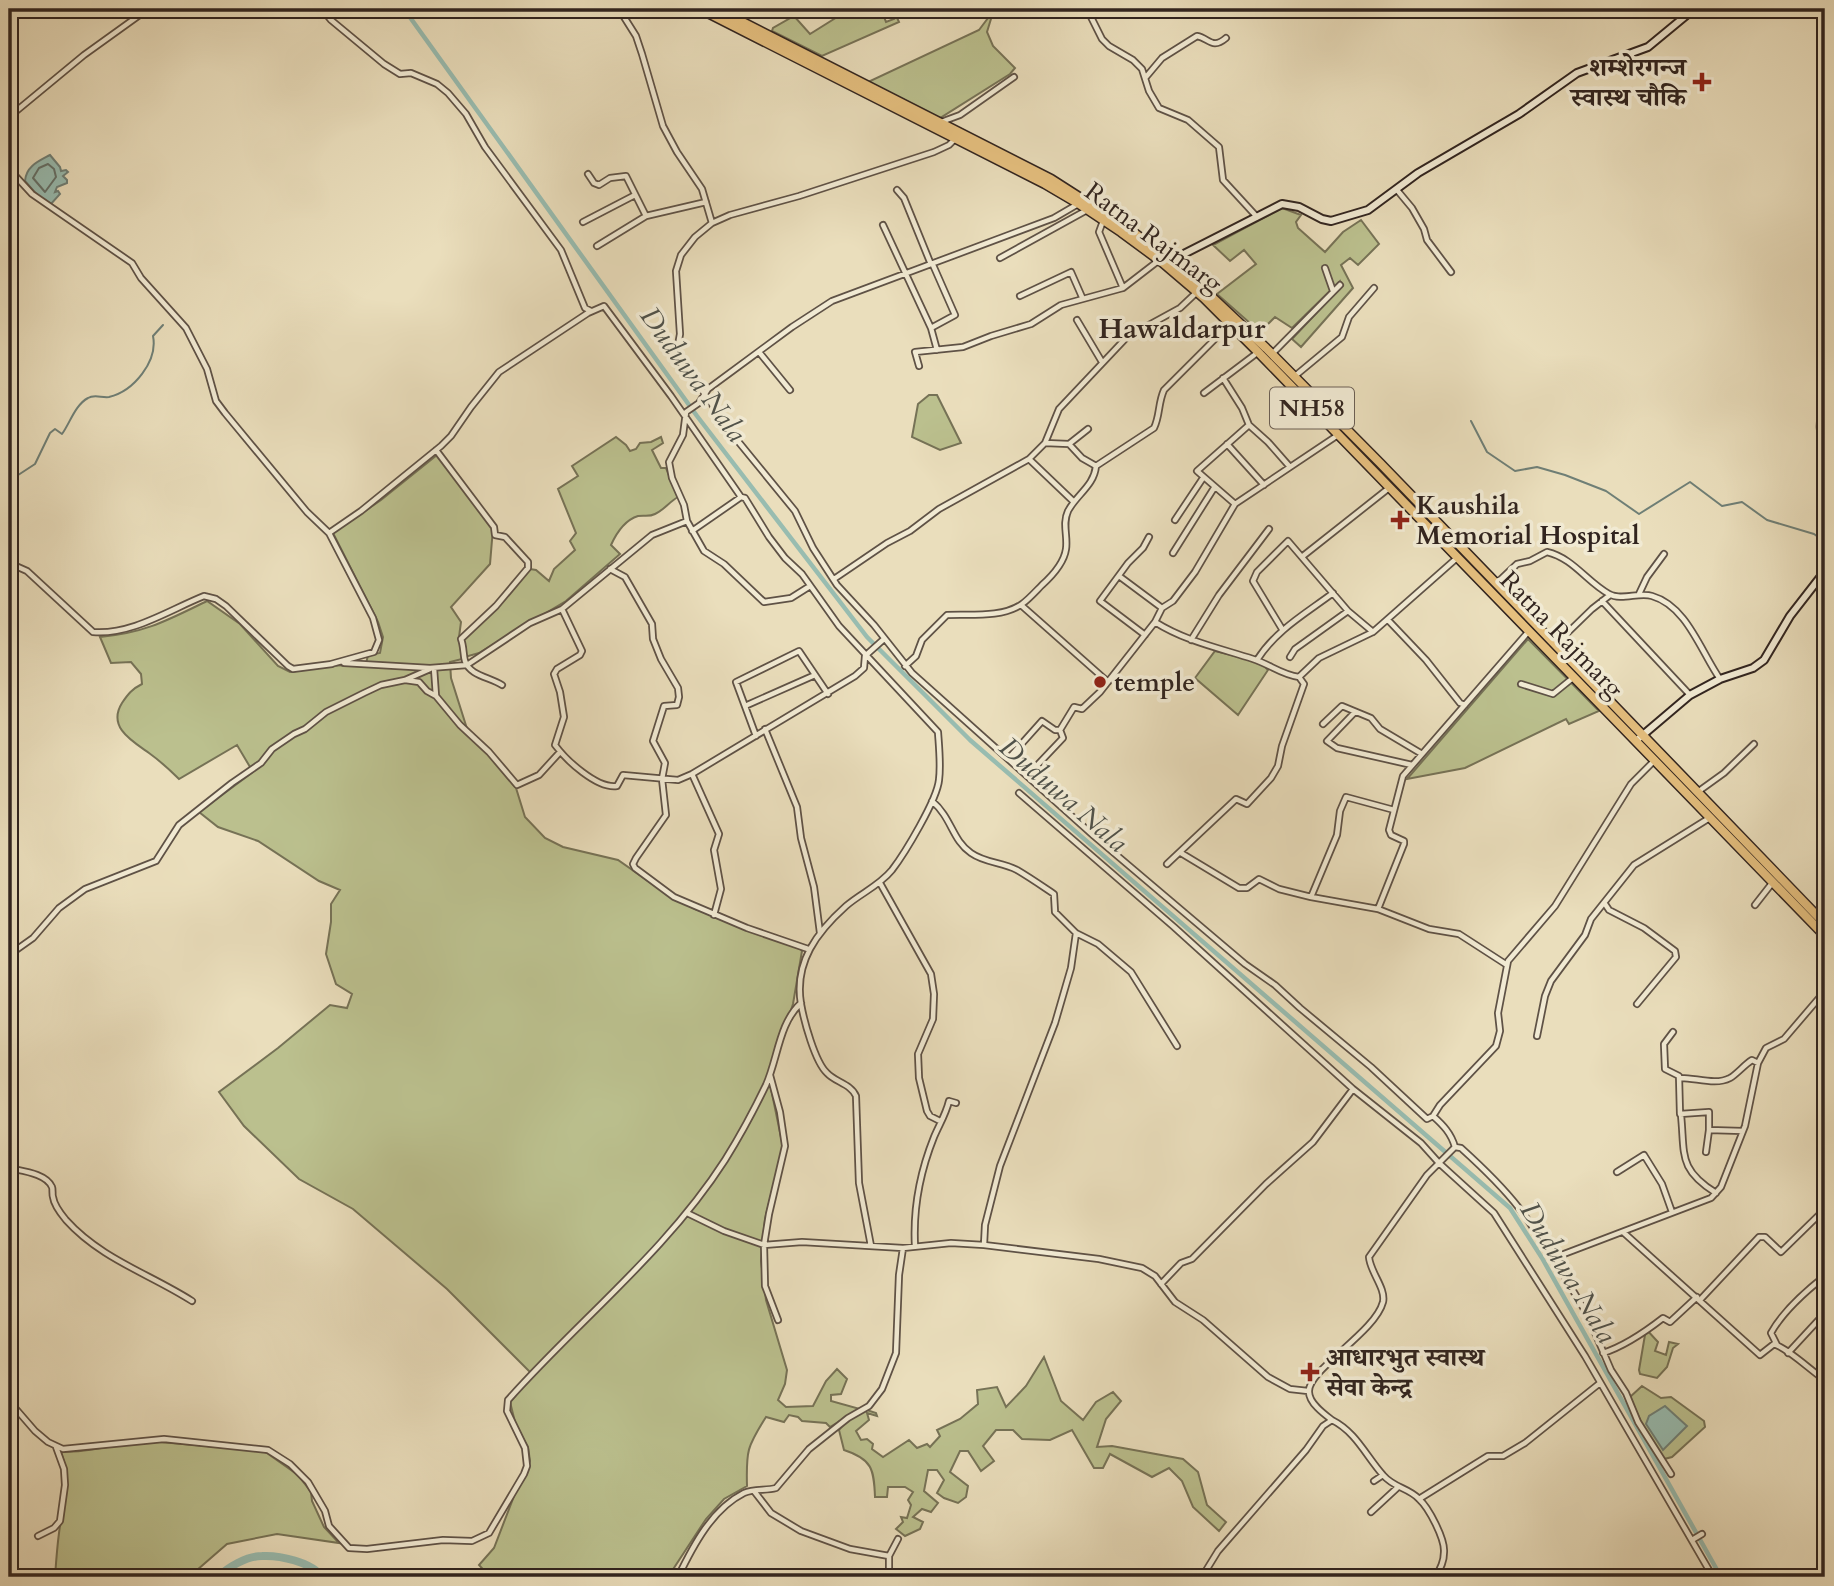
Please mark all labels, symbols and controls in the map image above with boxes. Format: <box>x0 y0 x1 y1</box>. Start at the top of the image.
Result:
place label: शम्शेरगन्ज स्वास्थ चौकि <box>1569 50 1688 115</box>
marker: शम्शेरगन्ज स्वास्थ चौकि <box>1692 72 1712 92</box>
street label: Ratna Rajmarg <box>1078 174 1230 301</box>
water label: Duduwa Nala <box>631 299 755 450</box>
district label: Hawaldarpur <box>1099 310 1266 348</box>
road number: NH58 <box>1270 388 1354 428</box>
place label: Kaushila Memorial Hospital <box>1416 488 1640 553</box>
marker: Kaushila Memorial Hospital <box>1390 510 1410 530</box>
street label: Ratna Rajmarg <box>1492 563 1632 706</box>
place label: temple <box>1114 665 1195 700</box>
marker: temple <box>1092 674 1108 690</box>
water label: Duduwa Nala <box>991 728 1136 861</box>
water label: Duduwa Nala <box>1511 1195 1625 1350</box>
place label: आधारभुत स्वास्थ सेवा केन्द्र <box>1324 1340 1486 1405</box>
marker: आधारभुत स्वास्थ सेवा केन्द्र <box>1300 1362 1320 1382</box>

